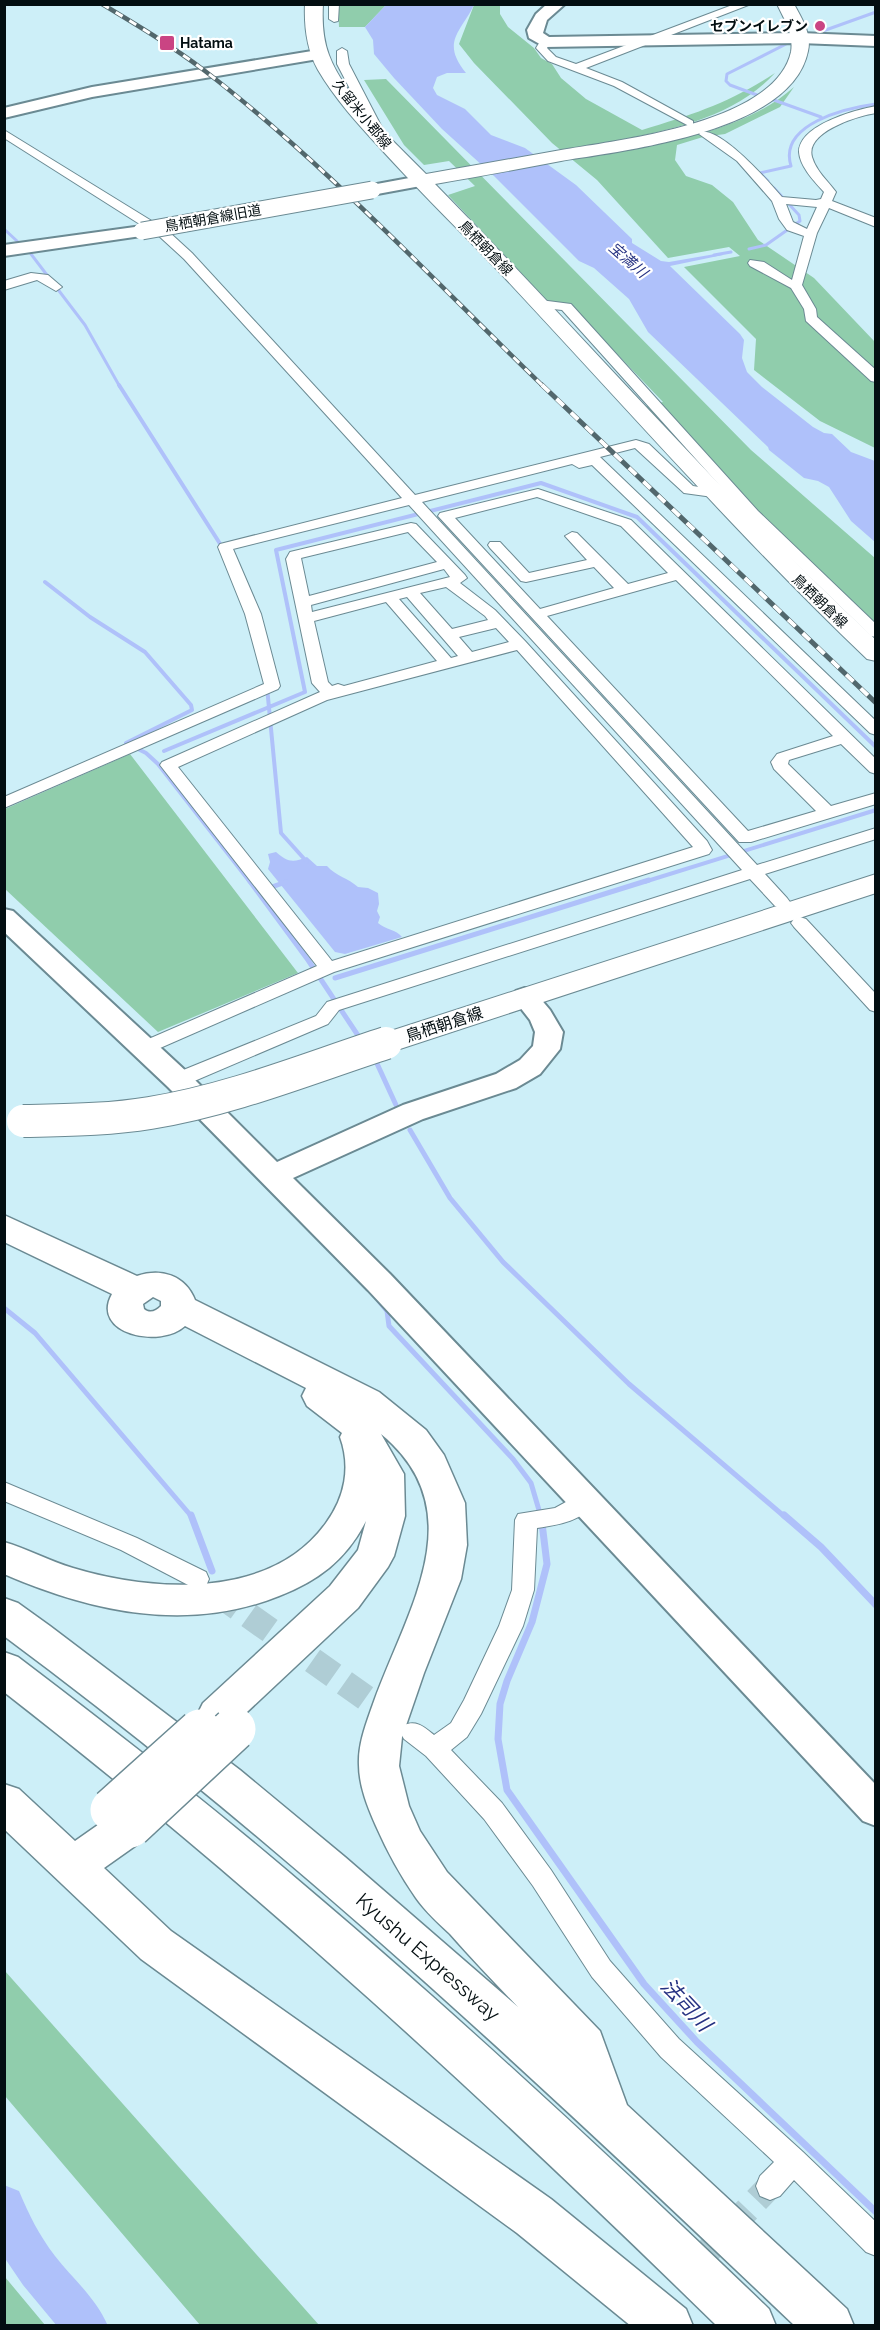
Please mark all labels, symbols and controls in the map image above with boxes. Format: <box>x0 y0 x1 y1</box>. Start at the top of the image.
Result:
place label: セブンイレブン <box>710 18 808 34</box>
marker: セブンイレブン <box>813 19 827 33</box>
marker: Hatama <box>158 34 176 52</box>
place label: Hatama <box>180 35 233 51</box>
street label: 久留米小郡線 <box>329 76 395 152</box>
street label: 鳥栖朝倉線旧道 <box>163 202 263 234</box>
street label: 鳥栖朝倉線 <box>456 217 516 279</box>
water label: 宝満川 <box>605 238 652 283</box>
street label: 鳥栖朝倉線 <box>789 571 851 631</box>
street label: 鳥栖朝倉線 <box>403 1003 485 1046</box>
street label: Kyushu Expressway <box>351 1888 505 2026</box>
water label: 法司川 <box>656 1973 718 2038</box>

